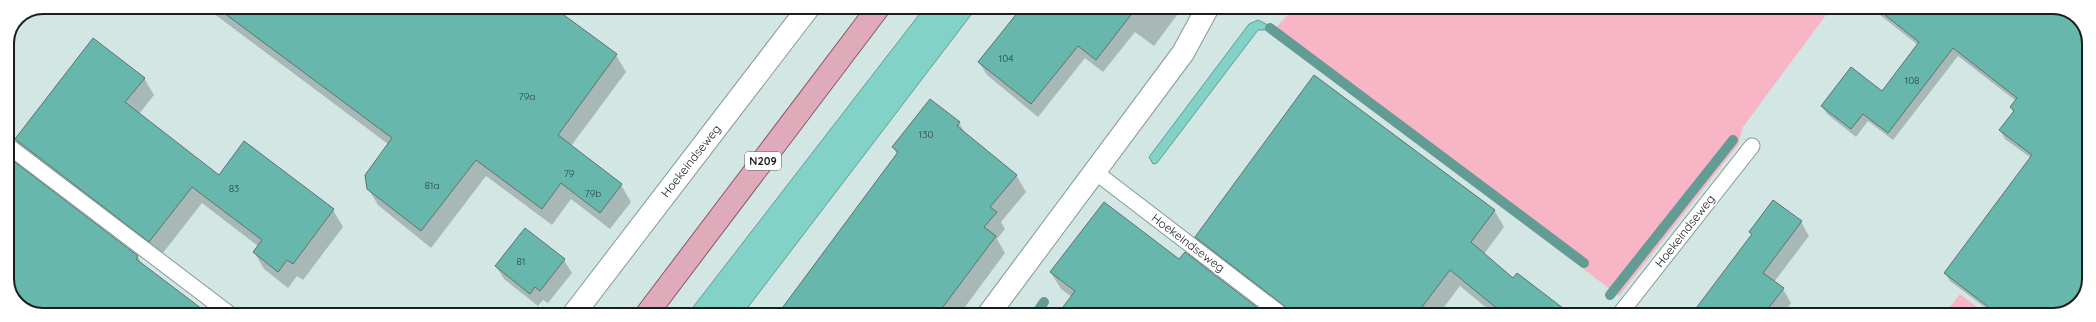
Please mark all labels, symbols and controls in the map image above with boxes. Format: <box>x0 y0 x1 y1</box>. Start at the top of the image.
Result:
house number: 104 <box>999 52 1013 65</box>
house number: 108 <box>1904 74 1920 87</box>
house number: 79a <box>519 90 535 103</box>
street label: Hoekeindseweg <box>658 121 724 200</box>
house number: 130 <box>919 128 933 141</box>
road number: N209 <box>745 152 781 170</box>
house number: 79 <box>564 167 575 180</box>
house number: 81a <box>424 179 440 192</box>
house number: 83 <box>229 182 239 195</box>
house number: 79b <box>585 187 601 200</box>
street label: Hoekeindseweg <box>1652 191 1718 270</box>
street label: Hoekeindseweg <box>1149 210 1228 275</box>
house number: 81 <box>516 255 526 268</box>

